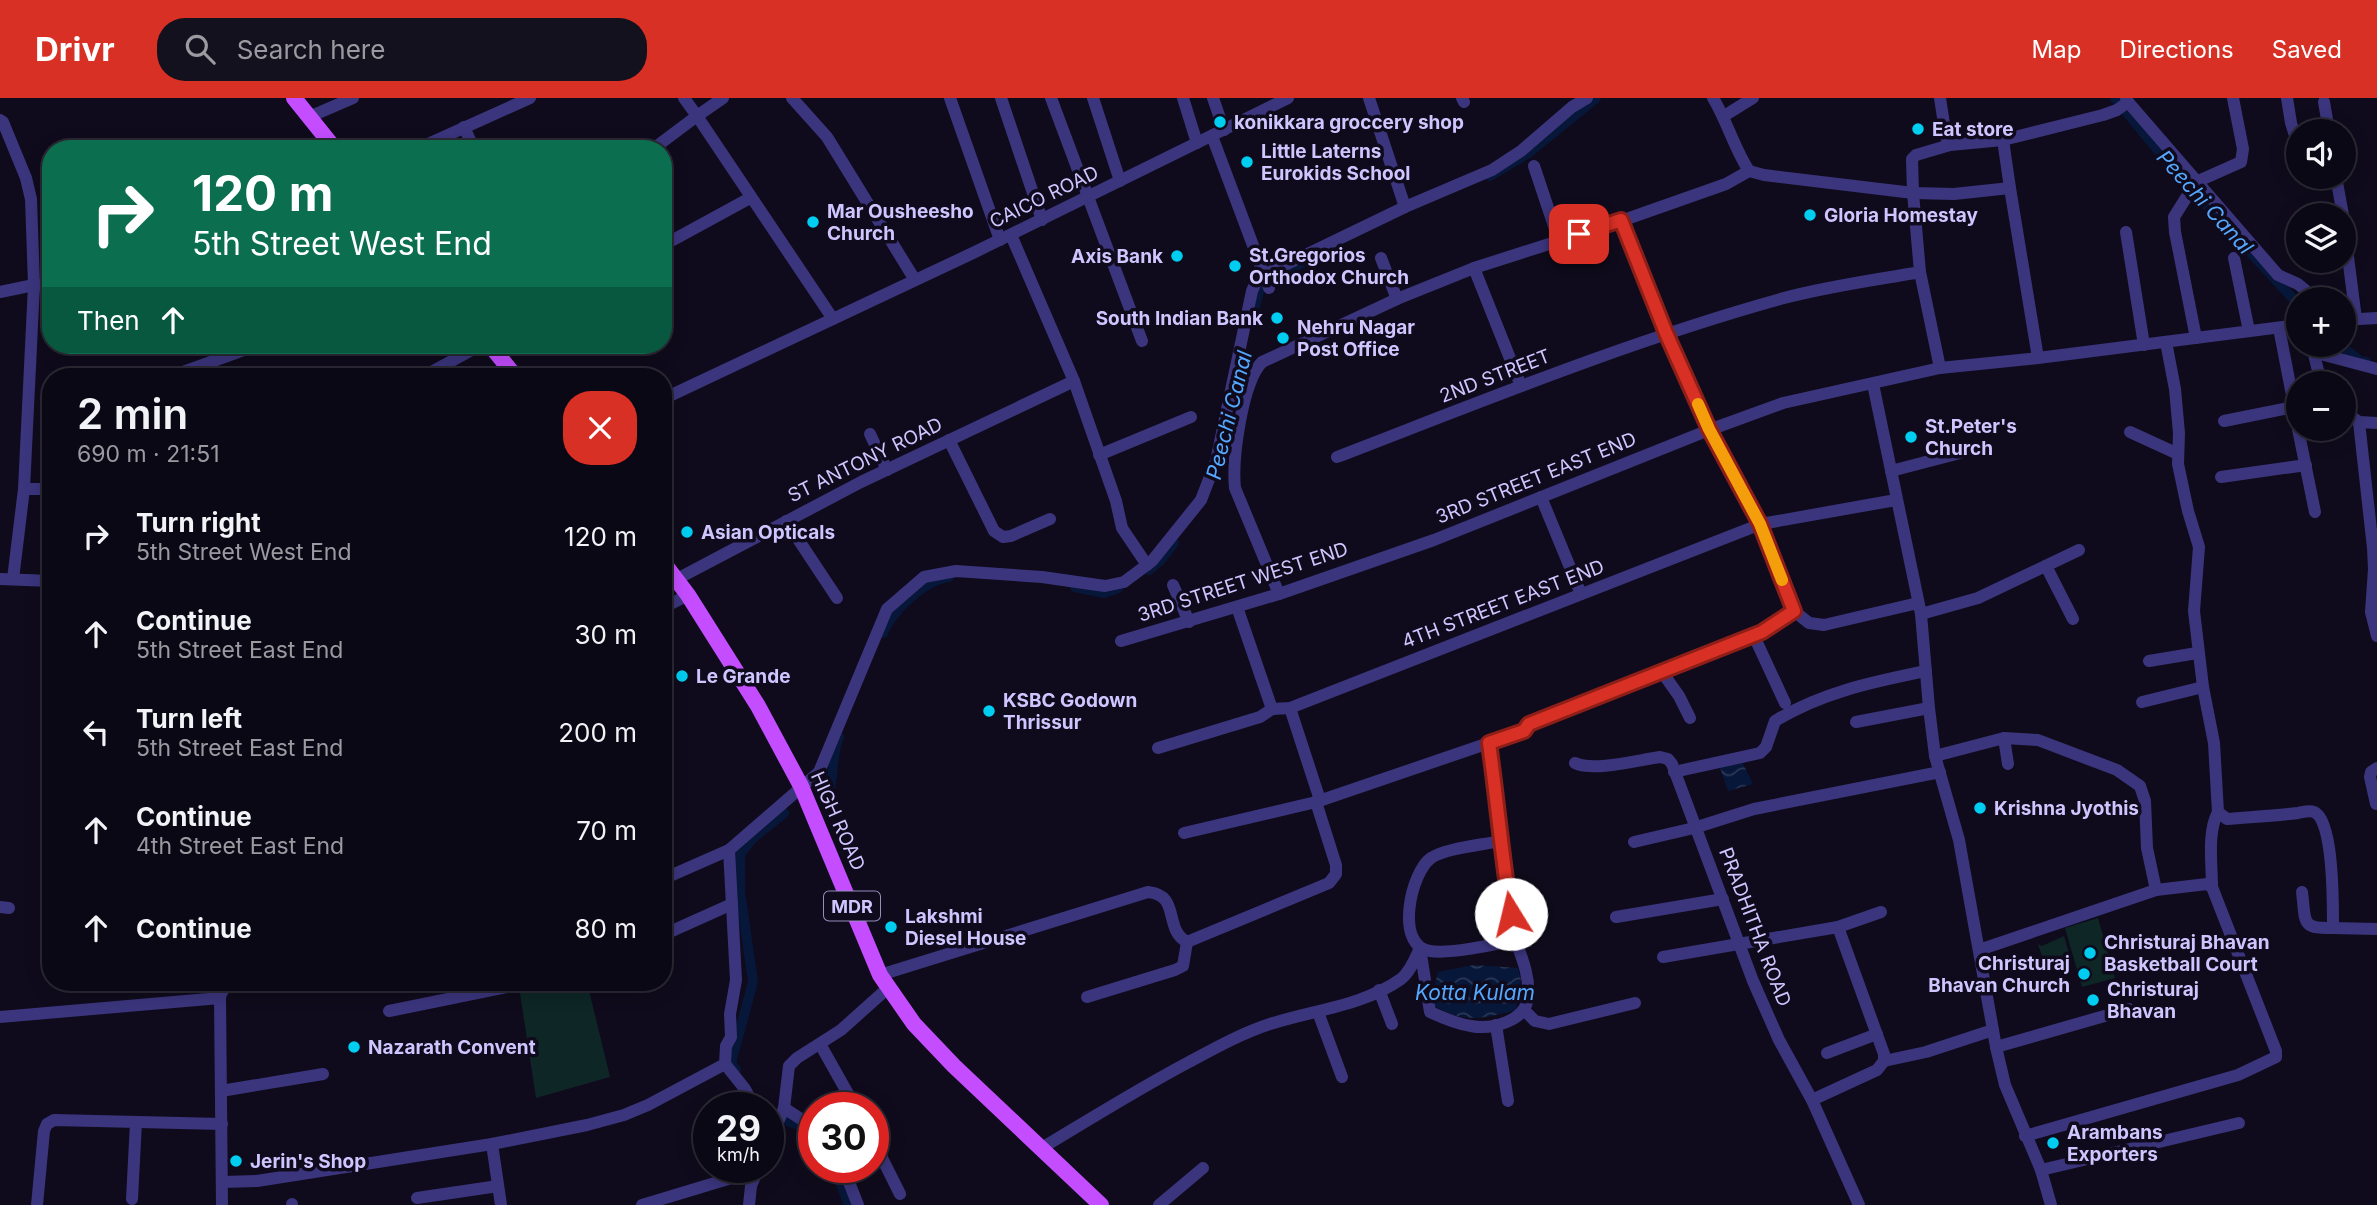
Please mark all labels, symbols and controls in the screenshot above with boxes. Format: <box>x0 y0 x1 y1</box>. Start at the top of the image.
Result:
search box <box>157 18 647 81</box>
text: Drivr <box>35 29 115 69</box>
icon: search <box>181 30 219 68</box>
text: Search here <box>237 34 385 65</box>
text: Map <box>2032 35 2081 64</box>
text: Directions <box>2119 35 2234 64</box>
text: Saved <box>2272 35 2342 64</box>
place label: konikkara groccery shop <box>1234 111 1464 134</box>
marker: konikkara groccery shop <box>1212 114 1228 130</box>
place label: Eat store <box>1932 118 2014 141</box>
map controls <box>2286 119 2356 441</box>
button: sound <box>2286 119 2356 189</box>
marker: Eat store <box>1910 121 1926 137</box>
place label: Little Laterns Eurokids School <box>1261 140 1411 185</box>
water label: Peechi Canal <box>2152 145 2259 260</box>
marker: Little Laterns Eurokids School <box>1239 154 1255 170</box>
street label: CAICO ROAD <box>986 161 1102 233</box>
text: 120 m <box>192 164 333 223</box>
icon: right <box>77 168 168 259</box>
place label: Mar Ousheesho Church <box>827 200 974 245</box>
button: layers <box>2286 203 2356 273</box>
pin <box>1549 204 1609 264</box>
place label: Gloria Homestay <box>1824 204 1979 227</box>
marker: Gloria Homestay <box>1802 207 1818 223</box>
marker: Mar Ousheesho Church <box>805 214 821 230</box>
icon: arrive <box>1560 215 1598 253</box>
text: 5th Street West End <box>192 224 492 263</box>
place label: St.Gregorios Orthodox Church <box>1249 244 1409 289</box>
place label: Axis Bank <box>1071 245 1163 268</box>
marker: Axis Bank <box>1169 248 1185 264</box>
marker: St.Gregorios Orthodox Church <box>1227 258 1243 274</box>
button: + <box>2286 287 2356 357</box>
icon: ahead <box>154 301 192 339</box>
text: Then <box>77 305 140 336</box>
place label: South Indian Bank <box>1096 307 1263 330</box>
marker: South Indian Bank <box>1269 310 1285 326</box>
place label: Nehru Nagar Post Office <box>1297 316 1415 361</box>
marker: Nehru Nagar Post Office <box>1275 330 1291 346</box>
street label: 2ND STREET <box>1436 344 1554 408</box>
water label: Peechi Canal <box>1201 347 1257 482</box>
button: − <box>2286 371 2356 441</box>
text: 2 min <box>77 388 188 439</box>
button: close <box>563 391 637 465</box>
street label: ST ANTONY ROAD <box>784 413 946 507</box>
place label: St.Peter's Church <box>1925 415 2017 460</box>
street label: 3RD STREET EAST END <box>1433 427 1639 529</box>
marker: St.Peter's Church <box>1903 429 1919 445</box>
text: 690 m · 21:51 <box>77 440 220 468</box>
text: Turn right <box>136 507 261 538</box>
icon: right <box>77 517 115 555</box>
text: 120 m <box>564 521 637 552</box>
place label: Asian Opticals <box>701 521 835 544</box>
marker: Asian Opticals <box>679 524 695 540</box>
street label: 3RD STREET WEST END <box>1135 537 1351 627</box>
text: 5th Street West End <box>136 538 351 566</box>
street label: 4TH STREET EAST END <box>1399 555 1607 653</box>
text: Continue <box>136 605 252 636</box>
icon: ahead <box>77 615 115 653</box>
text: 30 m <box>574 619 637 650</box>
text: 5th Street East End <box>136 636 343 664</box>
place label: Le Grande <box>696 665 790 688</box>
marker: Le Grande <box>674 668 690 684</box>
place label: KSBC Godown Thrissur <box>1003 689 1137 734</box>
text: Turn left <box>136 703 242 734</box>
marker: KSBC Godown Thrissur <box>981 703 997 719</box>
icon: left <box>77 713 115 751</box>
text: 200 m <box>558 717 637 748</box>
text: 5th Street East End <box>136 734 343 762</box>
street label: HIGH ROAD <box>806 768 870 874</box>
place label: Krishna Jyothis <box>1994 797 2139 820</box>
marker: Krishna Jyothis <box>1972 800 1988 816</box>
text: Continue <box>136 801 252 832</box>
icon: ahead <box>77 811 115 849</box>
text: 70 m <box>576 815 637 846</box>
text: 4th Street East End <box>136 832 344 860</box>
street label: PRADHITHA ROAD <box>1714 844 1796 1010</box>
position arrow <box>1474 877 1548 951</box>
road number: MDR <box>824 892 880 920</box>
place label: Lakshmi Diesel House <box>905 905 1026 950</box>
icon: ahead <box>77 909 115 947</box>
text: Continue <box>136 913 252 944</box>
text: 80 m <box>574 913 637 944</box>
marker: Lakshmi Diesel House <box>883 919 899 935</box>
place label: Christuraj Bhavan Basketball Court <box>2104 931 2270 976</box>
marker: Christuraj Bhavan Basketball Court <box>2082 945 2098 961</box>
place label: Christuraj Bhavan Church <box>1928 952 2070 997</box>
marker: Christuraj Bhavan Church <box>2076 966 2092 982</box>
place label: Christuraj Bhavan <box>2107 978 2199 1023</box>
water label: Kotta Kulam <box>1415 980 1535 1005</box>
marker: Christuraj Bhavan <box>2085 992 2101 1008</box>
place label: Nazarath Convent <box>368 1036 536 1059</box>
marker: Nazarath Convent <box>346 1039 362 1055</box>
speed limit sign: 30 <box>798 1092 889 1183</box>
text: 29 <box>716 1107 761 1149</box>
place label: Arambans Exporters <box>2067 1121 2163 1166</box>
marker: Arambans Exporters <box>2045 1135 2061 1151</box>
text: km/h <box>717 1144 760 1165</box>
place label: Jerin's Shop <box>250 1150 366 1173</box>
marker: Jerin's Shop <box>228 1153 244 1169</box>

